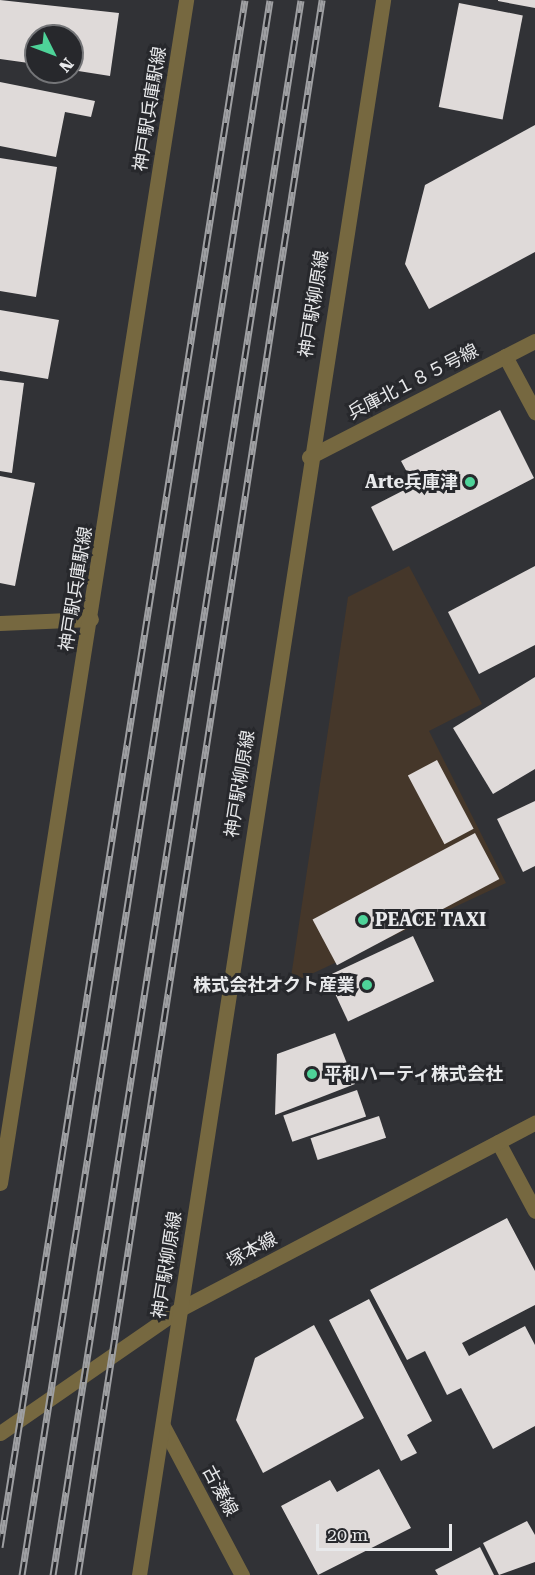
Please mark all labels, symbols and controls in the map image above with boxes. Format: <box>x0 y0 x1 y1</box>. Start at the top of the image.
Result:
north arrow <box>24 24 84 84</box>
street label: 神戸駅兵庫駅線 <box>129 45 171 173</box>
text: N <box>55 54 77 76</box>
street label: 神戸駅柳原線 <box>295 249 333 359</box>
street label: 兵庫北１８５号線 <box>344 340 482 424</box>
place label: Arte兵庫津 <box>365 471 458 493</box>
marker: Arte兵庫津 <box>463 475 477 489</box>
street label: 神戸駅兵庫駅線 <box>55 525 97 653</box>
street label: 神戸駅柳原線 <box>221 729 259 839</box>
place label: PEACE TAXI <box>375 909 486 931</box>
marker: PEACE TAXI <box>356 913 370 927</box>
place label: 株式会社オクト産業 <box>193 974 355 996</box>
marker: 株式会社オクト産業 <box>360 978 374 992</box>
place label: 平和ハーティ株式会社 <box>324 1063 504 1085</box>
marker: 平和ハーティ株式会社 <box>305 1067 319 1081</box>
street label: 神戸駅柳原線 <box>148 1210 186 1320</box>
street label: 塚本線 <box>223 1228 281 1272</box>
street label: 古湊線 <box>198 1462 242 1520</box>
scale bar <box>319 1512 456 1550</box>
text: 20 m <box>327 1524 368 1545</box>

